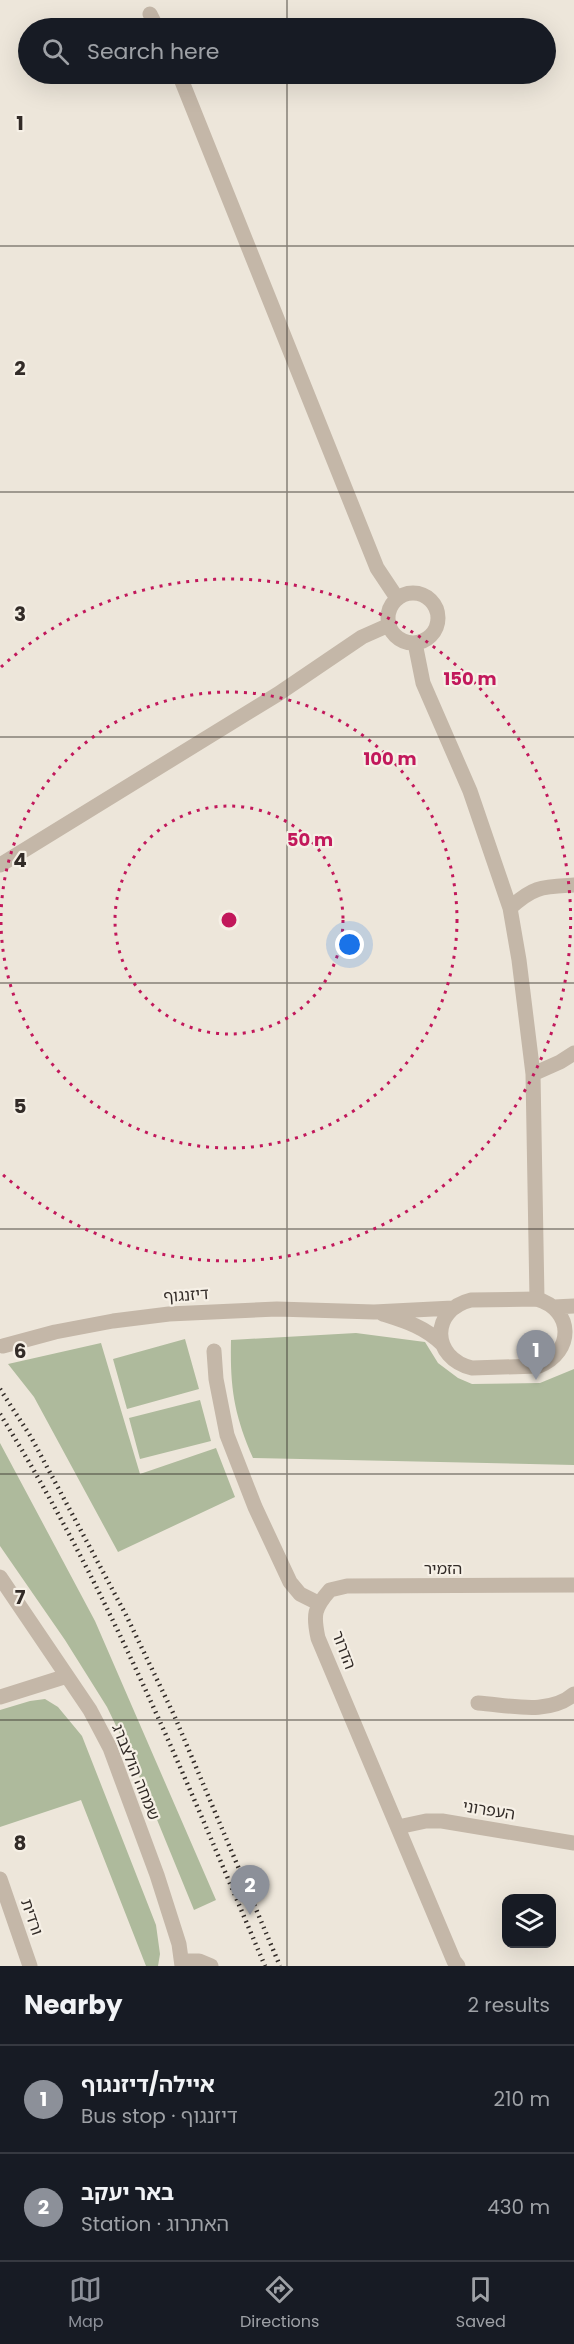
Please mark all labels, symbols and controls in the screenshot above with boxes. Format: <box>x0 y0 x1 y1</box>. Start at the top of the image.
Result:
search box <box>18 18 556 84</box>
icon: search <box>39 35 72 68</box>
text: Search here <box>87 36 220 67</box>
text: 1 <box>16 109 24 137</box>
text: 2 <box>14 354 26 382</box>
text: 3 <box>14 600 26 628</box>
text: 150 m <box>443 666 497 691</box>
text: 100 m <box>363 746 417 771</box>
text: 50 m <box>287 827 333 852</box>
text: 4 <box>13 846 27 874</box>
centre of rings <box>219 910 239 930</box>
your location <box>335 930 364 959</box>
text: 5 <box>14 1092 27 1120</box>
street label: דיזנגוף <box>163 1282 210 1308</box>
pin: 1 <box>516 1330 556 1380</box>
text: 6 <box>14 1337 26 1365</box>
street label: הזמיר <box>424 1557 462 1580</box>
text: 7 <box>15 1583 26 1611</box>
street label: הדרור <box>326 1627 362 1673</box>
street label: שמחה הולצברג <box>106 1720 166 1824</box>
street label: העפרוני <box>461 1795 517 1825</box>
text: 8 <box>14 1829 26 1857</box>
pin: 2 <box>230 1866 270 1915</box>
map controls <box>502 1894 556 1948</box>
button: layers <box>502 1894 556 1948</box>
street label: ורדית <box>15 1896 49 1938</box>
text: Nearby <box>24 1987 122 2023</box>
text: 2 results <box>467 1991 550 2019</box>
text: איילה/דיזנגוף <box>81 2069 215 2100</box>
text: 1 <box>40 2085 47 2113</box>
text: 210 m <box>494 2085 550 2113</box>
text: Bus stop · דיזנגוף <box>81 2102 238 2130</box>
text: באר יעקב <box>81 2177 174 2208</box>
text: 2 <box>38 2193 49 2221</box>
text: 430 m <box>487 2193 550 2221</box>
text: Station · האתרוג <box>81 2210 229 2238</box>
tab: Map <box>68 2273 104 2334</box>
tab: Directions <box>240 2273 319 2334</box>
tab: Saved <box>456 2273 506 2334</box>

